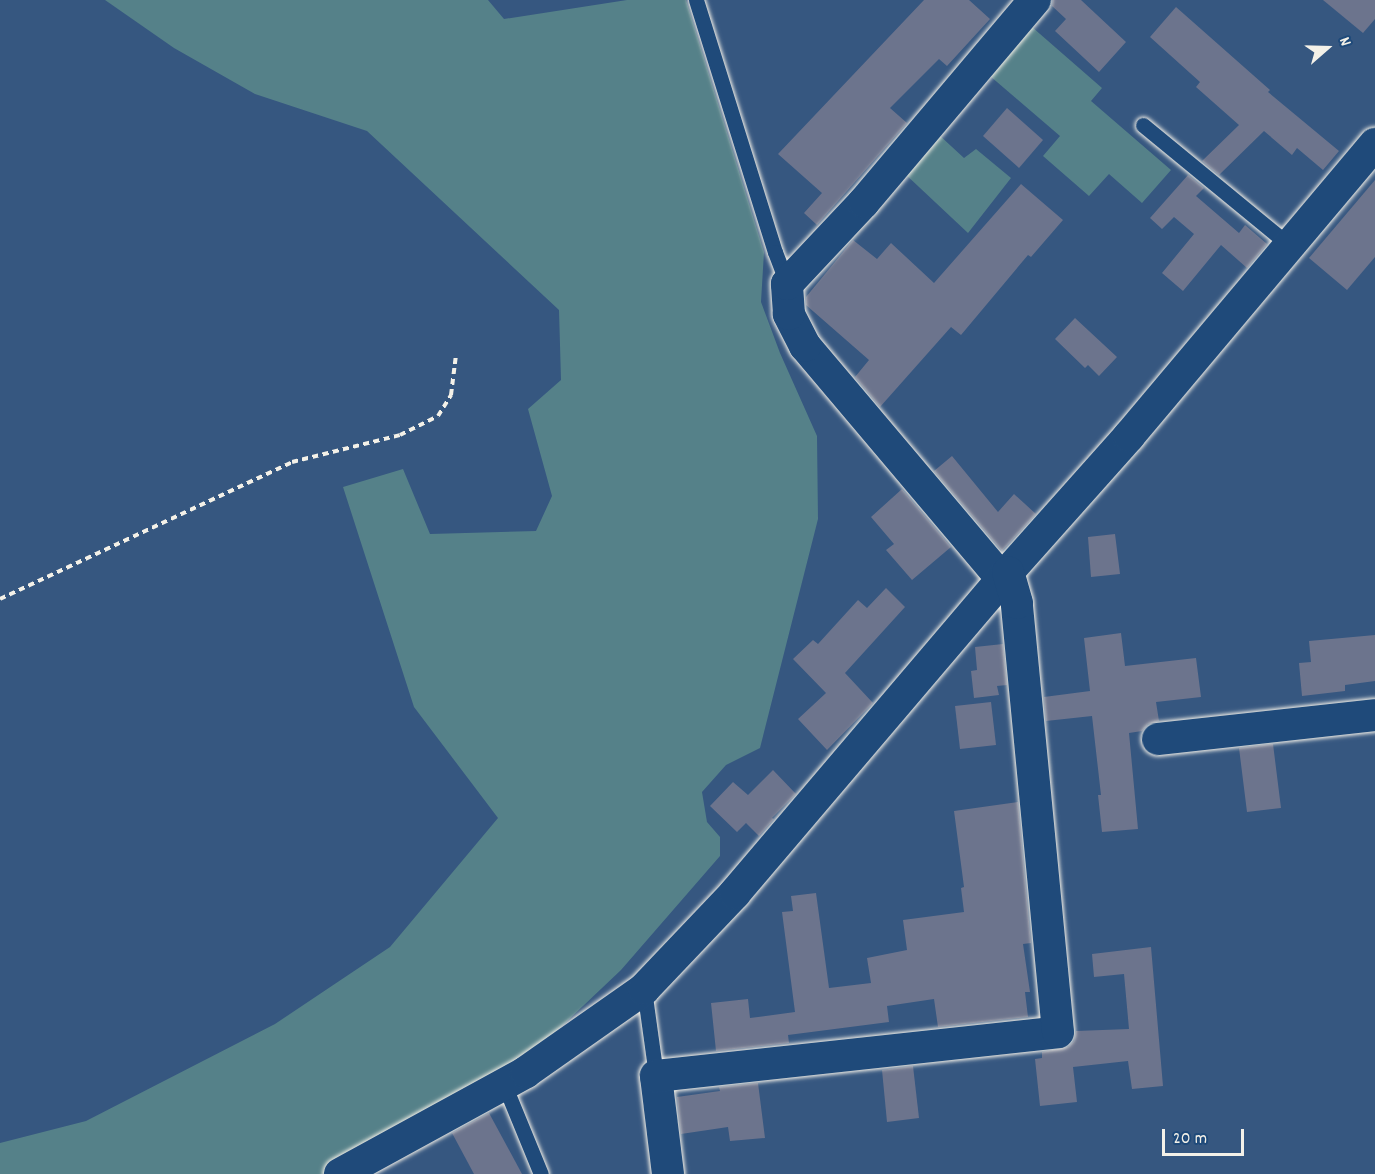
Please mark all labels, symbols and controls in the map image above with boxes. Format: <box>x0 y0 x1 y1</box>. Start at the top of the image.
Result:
north arrow <box>1297 18 1357 78</box>
text: N <box>1332 34 1357 49</box>
scale bar <box>1165 1117 1248 1155</box>
text: 20 m <box>1173 1127 1207 1152</box>

